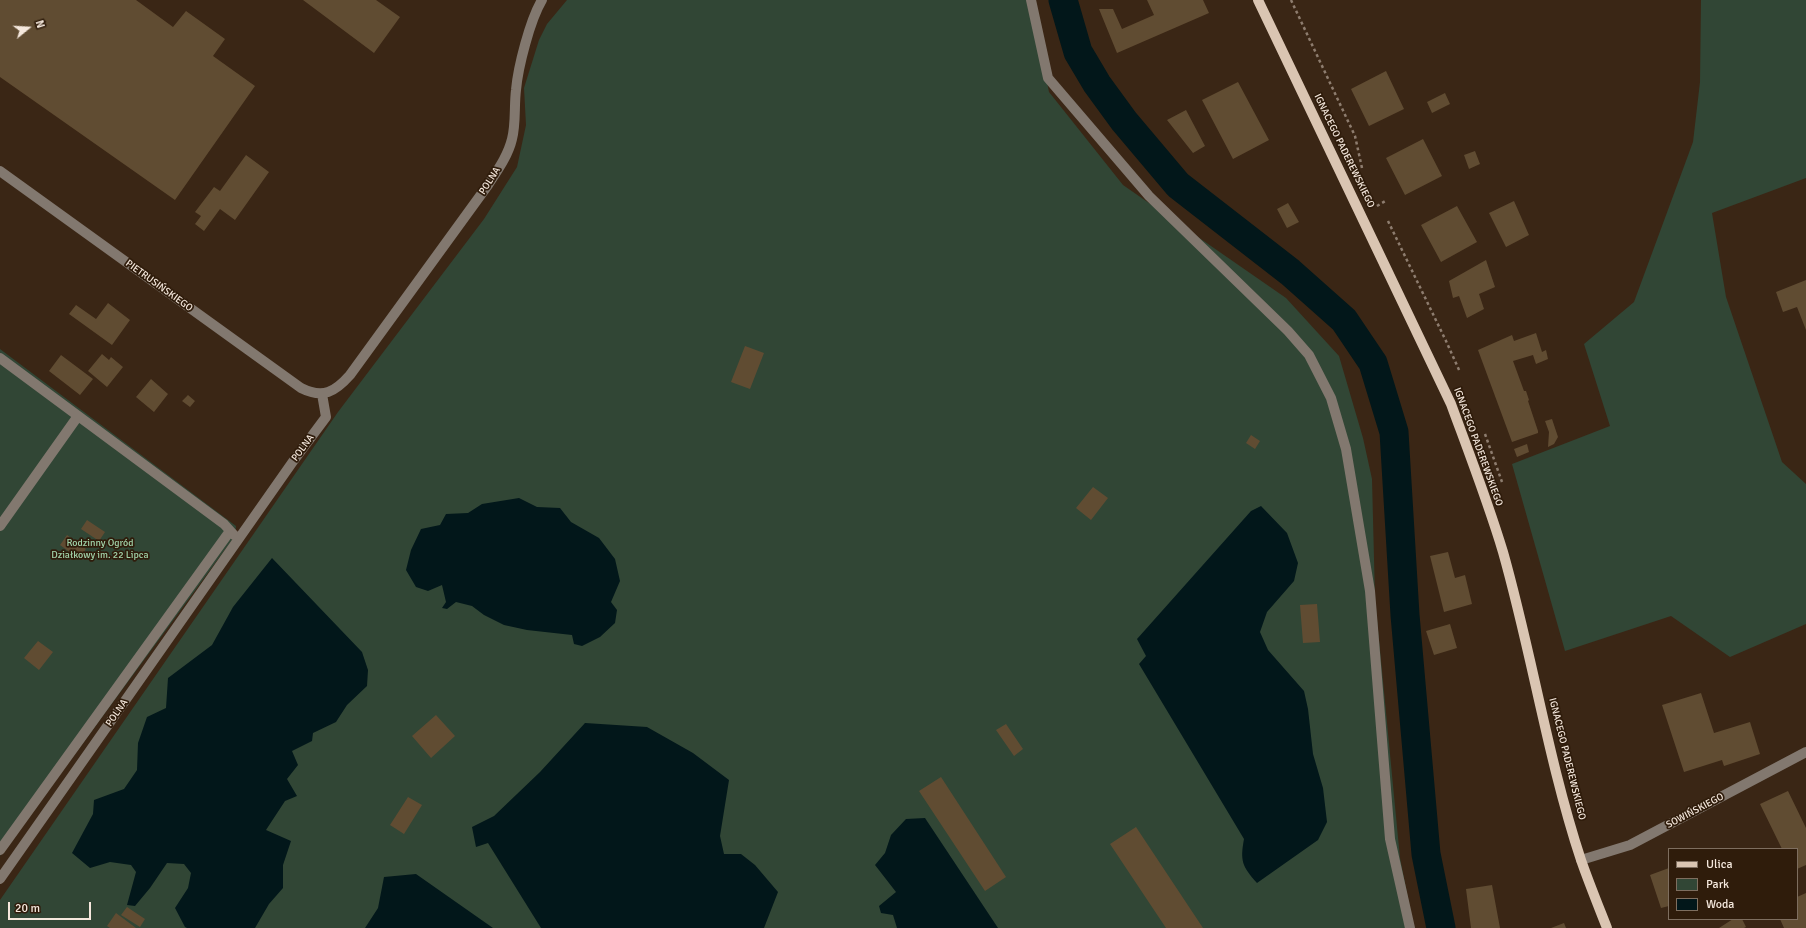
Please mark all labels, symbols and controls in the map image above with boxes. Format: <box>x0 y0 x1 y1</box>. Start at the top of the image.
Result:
north arrow <box>8 8 48 48</box>
text: N <box>33 18 47 30</box>
street label: IGNACEGO PADEREWSKIEGO <box>1311 92 1377 210</box>
street label: POLNA <box>477 165 503 197</box>
street label: PIETRUSIŃSKIEGO <box>123 258 195 314</box>
street label: IGNACEGO PADEREWSKIEGO <box>1451 386 1505 508</box>
street label: POLNA <box>289 432 317 464</box>
park label: Rodzinny Ogród Działkowy im. 22 Lipca <box>51 537 149 560</box>
street label: POLNA <box>103 697 131 729</box>
street label: IGNACEGO PADEREWSKIEGO <box>1546 697 1588 821</box>
street label: SOWIŃSKIEGO <box>1664 791 1726 831</box>
legend <box>1668 848 1798 920</box>
text: Ulica <box>1706 857 1733 872</box>
text: Park <box>1706 877 1729 892</box>
scale bar <box>10 894 93 920</box>
text: Woda <box>1706 897 1734 912</box>
text: 20 m <box>15 901 40 916</box>

